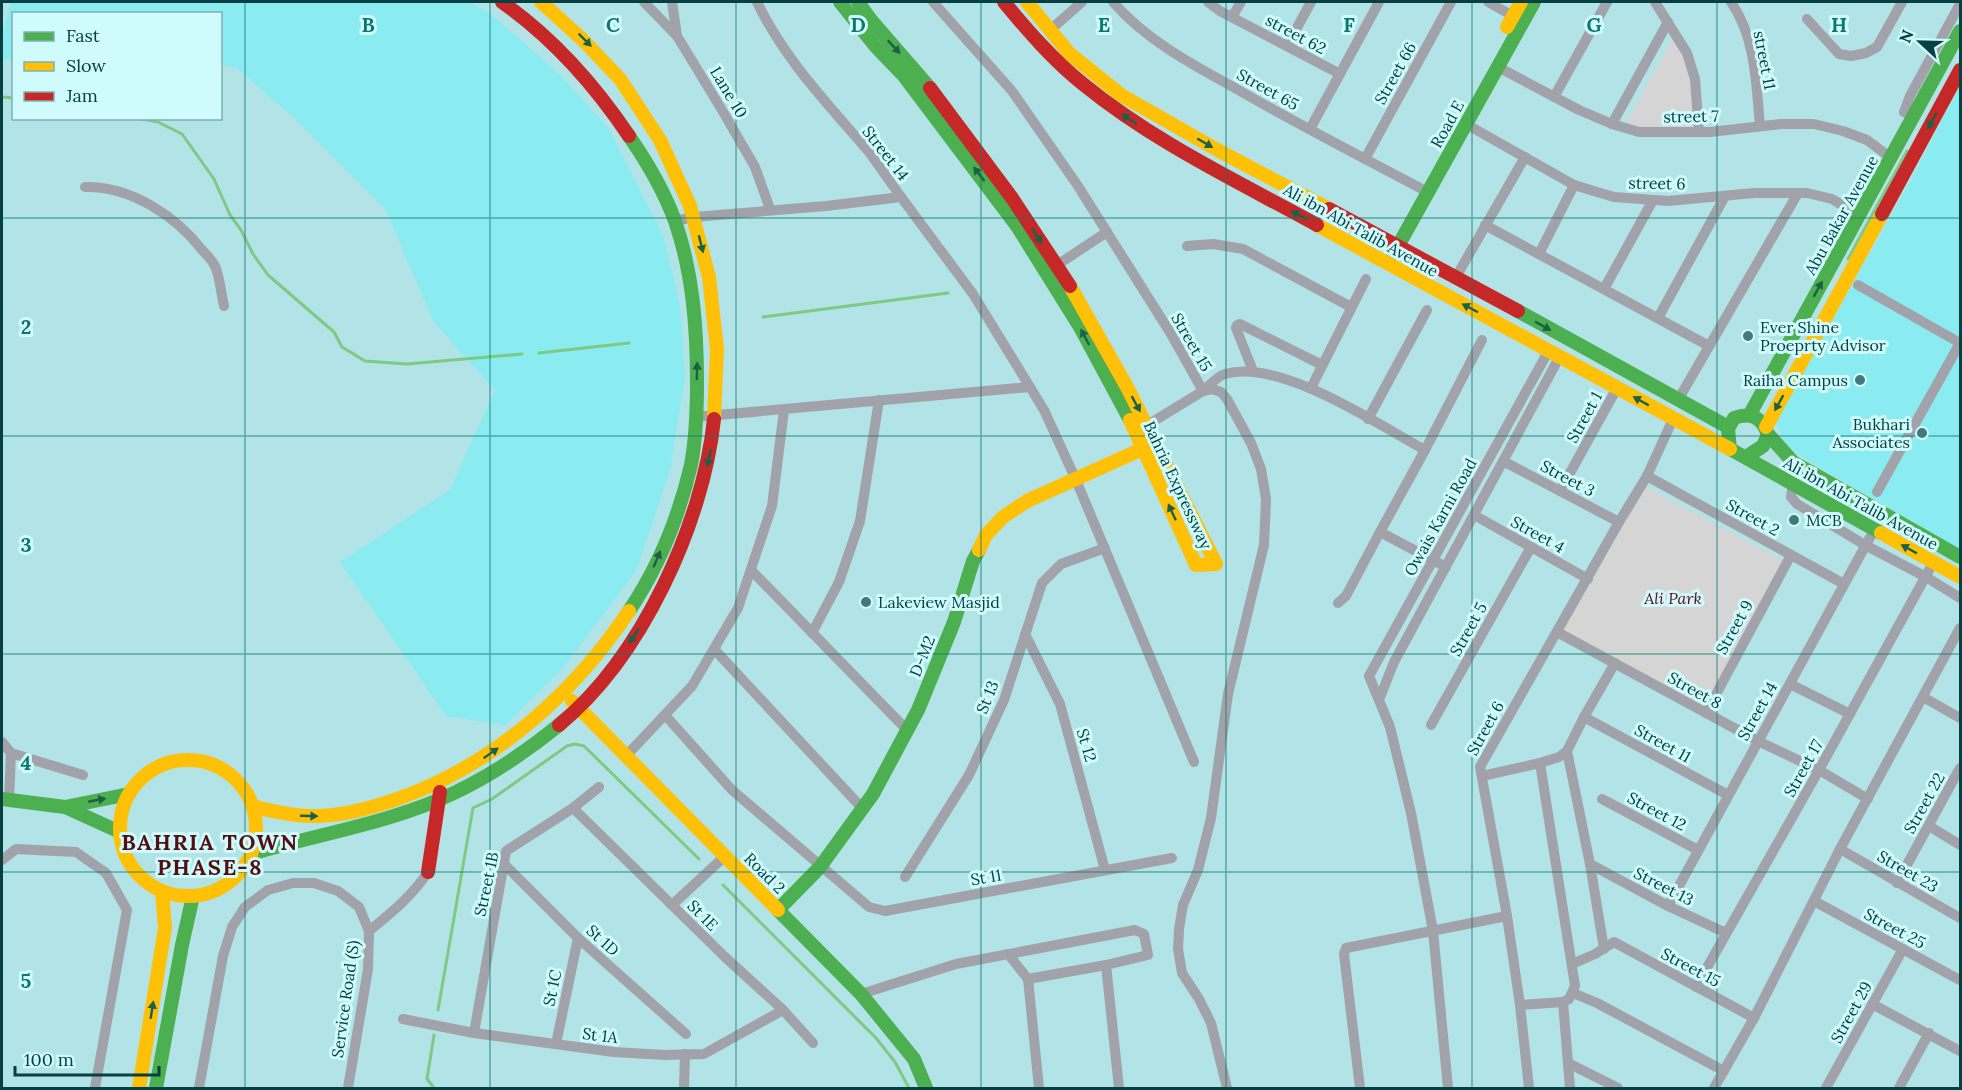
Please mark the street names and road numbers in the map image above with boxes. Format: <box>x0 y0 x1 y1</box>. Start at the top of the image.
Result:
street label: street 62 <box>1262 10 1330 58</box>
street label: street 11 <box>1749 29 1781 91</box>
street label: Street 66 <box>1370 38 1420 108</box>
street label: Lane 10 <box>706 63 752 121</box>
street label: Street 65 <box>1234 64 1302 114</box>
street label: Road E <box>1426 97 1468 151</box>
street label: street 7 <box>1663 106 1719 126</box>
street label: Street 14 <box>858 122 914 185</box>
street label: Abu Bakar Avenue <box>1799 151 1882 279</box>
street label: street 6 <box>1628 173 1686 193</box>
street label: Ali ibn Abi Talib Avenue <box>1279 179 1442 281</box>
street label: Street 15 <box>1167 309 1217 375</box>
street label: Street 1 <box>1562 388 1606 446</box>
street label: Bahria Expressway <box>1140 418 1217 553</box>
street label: Ali ibn Abi Talib Avenue <box>1779 452 1942 554</box>
street label: Owais Karni Road <box>1399 454 1481 579</box>
street label: Street 3 <box>1537 455 1599 501</box>
street label: Street 2 <box>1723 494 1783 540</box>
street label: Street 4 <box>1508 511 1569 557</box>
street label: Street 9 <box>1711 596 1757 658</box>
street label: Street 5 <box>1445 599 1491 659</box>
street label: D-M2 <box>905 632 939 680</box>
street label: Street 8 <box>1665 667 1725 713</box>
street label: St 13 <box>971 677 1003 717</box>
street label: Street 14 <box>1733 678 1781 744</box>
street label: Street 6 <box>1462 697 1508 759</box>
street label: Street 11 <box>1631 719 1695 767</box>
street label: St 12 <box>1073 726 1101 764</box>
street label: Street 17 <box>1779 735 1827 800</box>
street label: Street 22 <box>1899 769 1949 837</box>
street label: Street 12 <box>1624 787 1690 835</box>
street label: Street 23 <box>1874 846 1942 896</box>
street label: Road 2 <box>740 848 790 898</box>
street label: Street 1B <box>469 850 503 918</box>
street label: Street 13 <box>1631 862 1697 910</box>
street label: St 11 <box>969 864 1003 890</box>
street label: St 1E <box>683 895 723 935</box>
street label: Street 25 <box>1861 903 1929 953</box>
street label: St 1D <box>583 920 624 960</box>
street label: Service Road (S) <box>327 939 364 1059</box>
street label: Street 15 <box>1658 943 1724 991</box>
street label: St 1C <box>538 968 566 1008</box>
street label: Street 29 <box>1826 978 1876 1046</box>
street label: St 1A <box>581 1023 620 1047</box>

